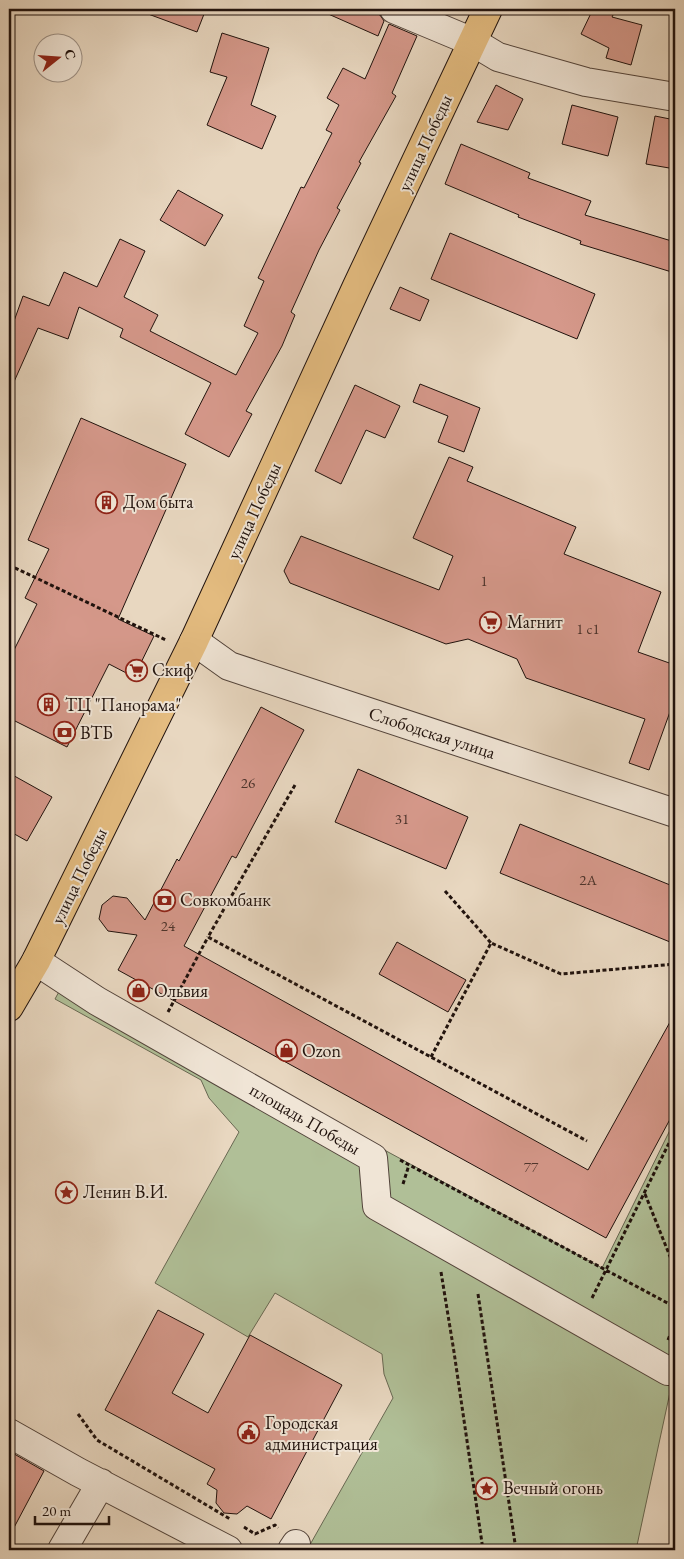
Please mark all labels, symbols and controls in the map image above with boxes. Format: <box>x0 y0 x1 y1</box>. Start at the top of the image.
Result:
north arrow <box>32 32 82 82</box>
text: С <box>60 47 81 62</box>
street label: улица Победы <box>392 91 457 195</box>
street label: улица Победы <box>221 459 286 563</box>
building icon: Дом быта <box>95 490 119 514</box>
place label: Дом быта <box>123 490 194 513</box>
house number: 1 <box>480 571 488 590</box>
supermarket icon: Магнит <box>479 610 503 634</box>
place label: Магнит <box>507 610 563 633</box>
house number: 1 с1 <box>576 619 600 638</box>
supermarket icon: Скиф <box>124 658 148 682</box>
place label: Скиф <box>152 658 193 681</box>
building icon: ТЦ "Панорама" <box>37 693 61 717</box>
place label: ТЦ "Панорама" <box>65 693 182 716</box>
street label: Слободская улица <box>366 701 499 764</box>
bank icon: ВТБ <box>52 721 76 745</box>
place label: ВТБ <box>80 721 113 744</box>
house number: 26 <box>241 773 255 792</box>
house number: 31 <box>395 809 409 828</box>
street label: улица Победы <box>45 824 112 928</box>
house number: 2А <box>579 870 597 889</box>
bank icon: Совкомбанк <box>152 888 176 912</box>
place label: Совкомбанк <box>180 888 271 911</box>
house number: 24 <box>161 916 176 935</box>
shop icon: Ольвия <box>126 979 150 1003</box>
place label: Ольвия <box>154 979 208 1002</box>
shop icon: Ozon <box>274 1039 298 1063</box>
place label: Ozon <box>302 1039 341 1062</box>
street label: площадь Победы <box>246 1078 365 1159</box>
house number: 77 <box>524 1157 539 1176</box>
place icon: Ленин В.И. <box>55 1180 79 1204</box>
place label: Ленин В.И. <box>83 1180 168 1203</box>
place label: Городская администрация <box>265 1411 378 1455</box>
public building icon: Городская администрация <box>237 1421 261 1445</box>
place icon: Вечный огонь <box>475 1476 499 1500</box>
place label: Вечный огонь <box>503 1476 603 1499</box>
scale bar <box>35 1494 109 1526</box>
text: 20 m <box>42 1501 71 1520</box>

